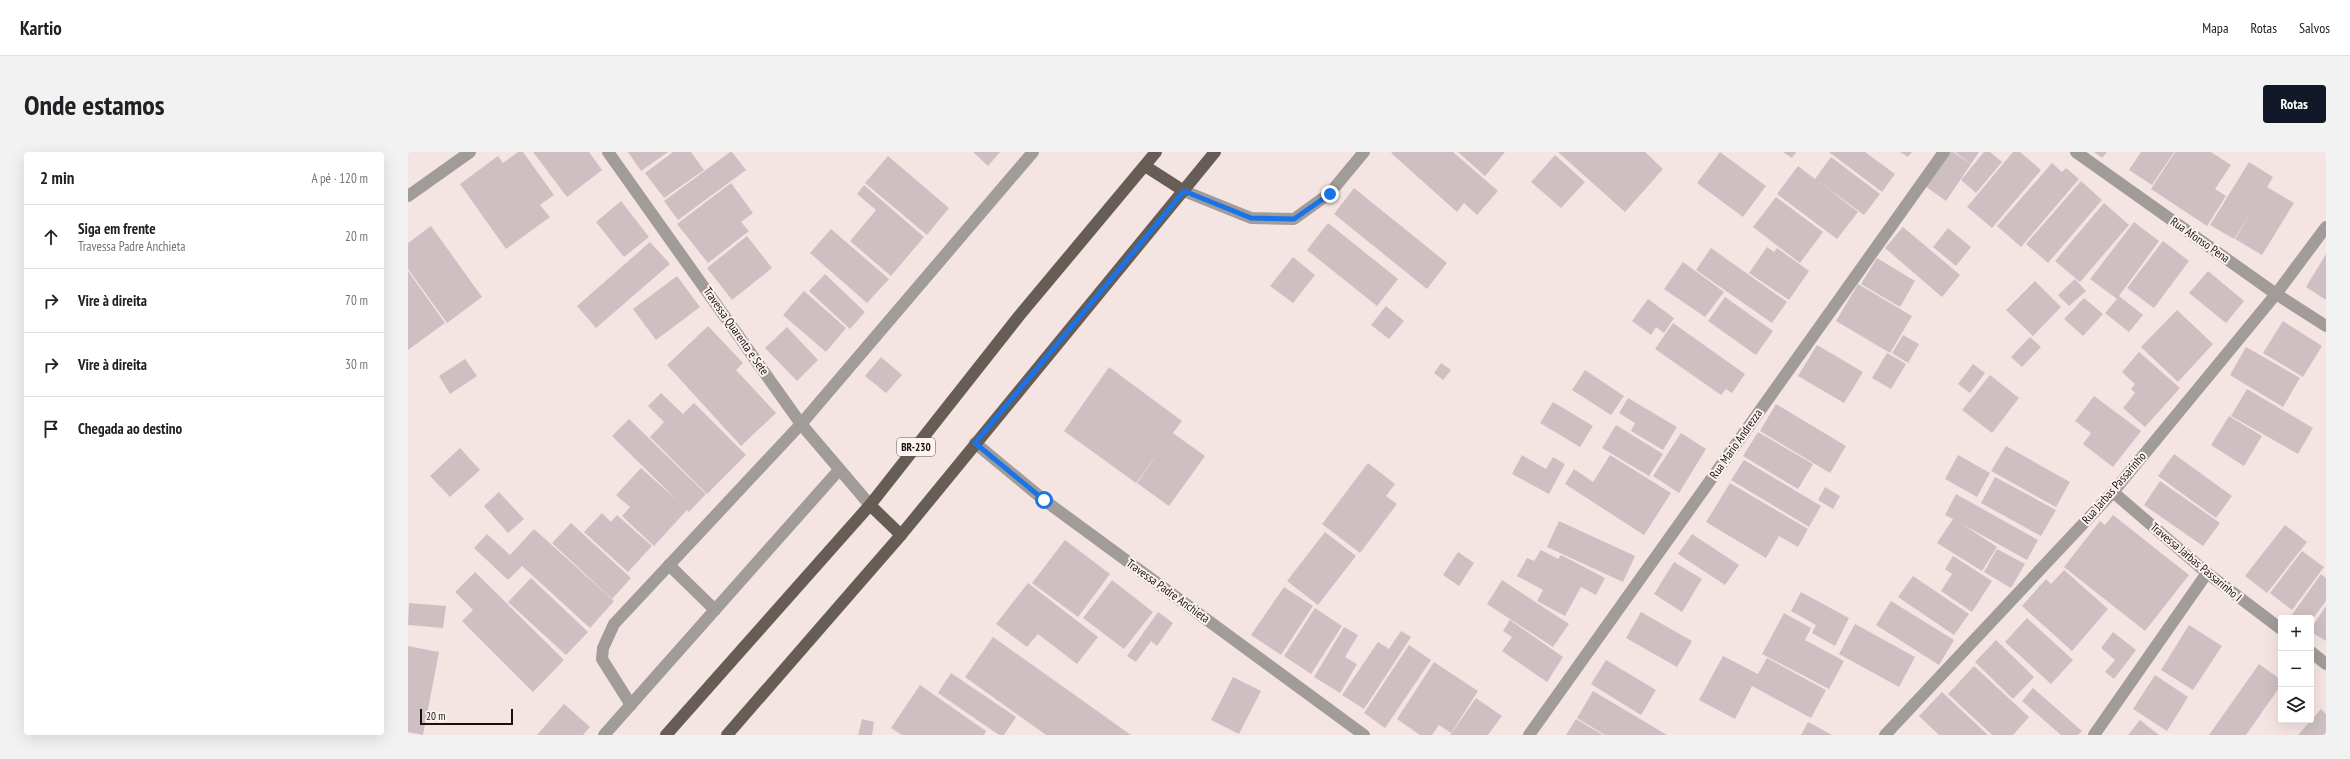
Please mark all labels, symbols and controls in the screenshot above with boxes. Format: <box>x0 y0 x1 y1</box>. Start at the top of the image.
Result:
text: Kartio <box>20 16 62 40</box>
text: Mapa <box>2202 19 2229 37</box>
text: Rotas <box>2251 19 2277 37</box>
text: Salvos <box>2299 19 2330 37</box>
button: Rotas <box>2263 85 2326 123</box>
text: Onde estamos <box>24 86 165 123</box>
text: 2 min <box>40 167 74 189</box>
text: A pé · 120 m <box>311 170 368 187</box>
route end <box>1321 185 1339 203</box>
street label: Rua Afonso Pena <box>2168 214 2233 266</box>
text: Siga em frente <box>78 219 156 238</box>
icon: ahead <box>40 226 62 248</box>
text: 20 m <box>345 228 368 245</box>
text: Travessa Padre Anchieta <box>78 238 185 255</box>
street label: Travessa Quarenta e Sete <box>700 284 772 378</box>
icon: right <box>40 290 62 312</box>
text: Vire à direita <box>78 291 147 310</box>
text: 70 m <box>345 292 368 309</box>
icon: right <box>40 354 62 376</box>
text: Vire à direita <box>78 355 147 374</box>
text: 30 m <box>345 356 368 373</box>
street label: Rua Mario Andrezza <box>1706 406 1765 482</box>
icon: arrive <box>40 418 62 440</box>
text: Chegada ao destino <box>78 419 182 438</box>
road number: BR-230 <box>897 438 935 456</box>
street label: Rua Jarbas Passarinho <box>2078 449 2149 527</box>
route start <box>1035 491 1053 509</box>
street label: Travessa Jarbas Passarinho I <box>2148 519 2245 604</box>
street label: Travessa Padre Anchieta <box>1124 555 1213 626</box>
map controls <box>2278 615 2314 723</box>
button: + <box>2278 615 2314 651</box>
button: − <box>2278 651 2314 687</box>
button: layers <box>2278 687 2314 723</box>
scale bar <box>420 707 513 726</box>
text: 20 m <box>426 709 445 723</box>

